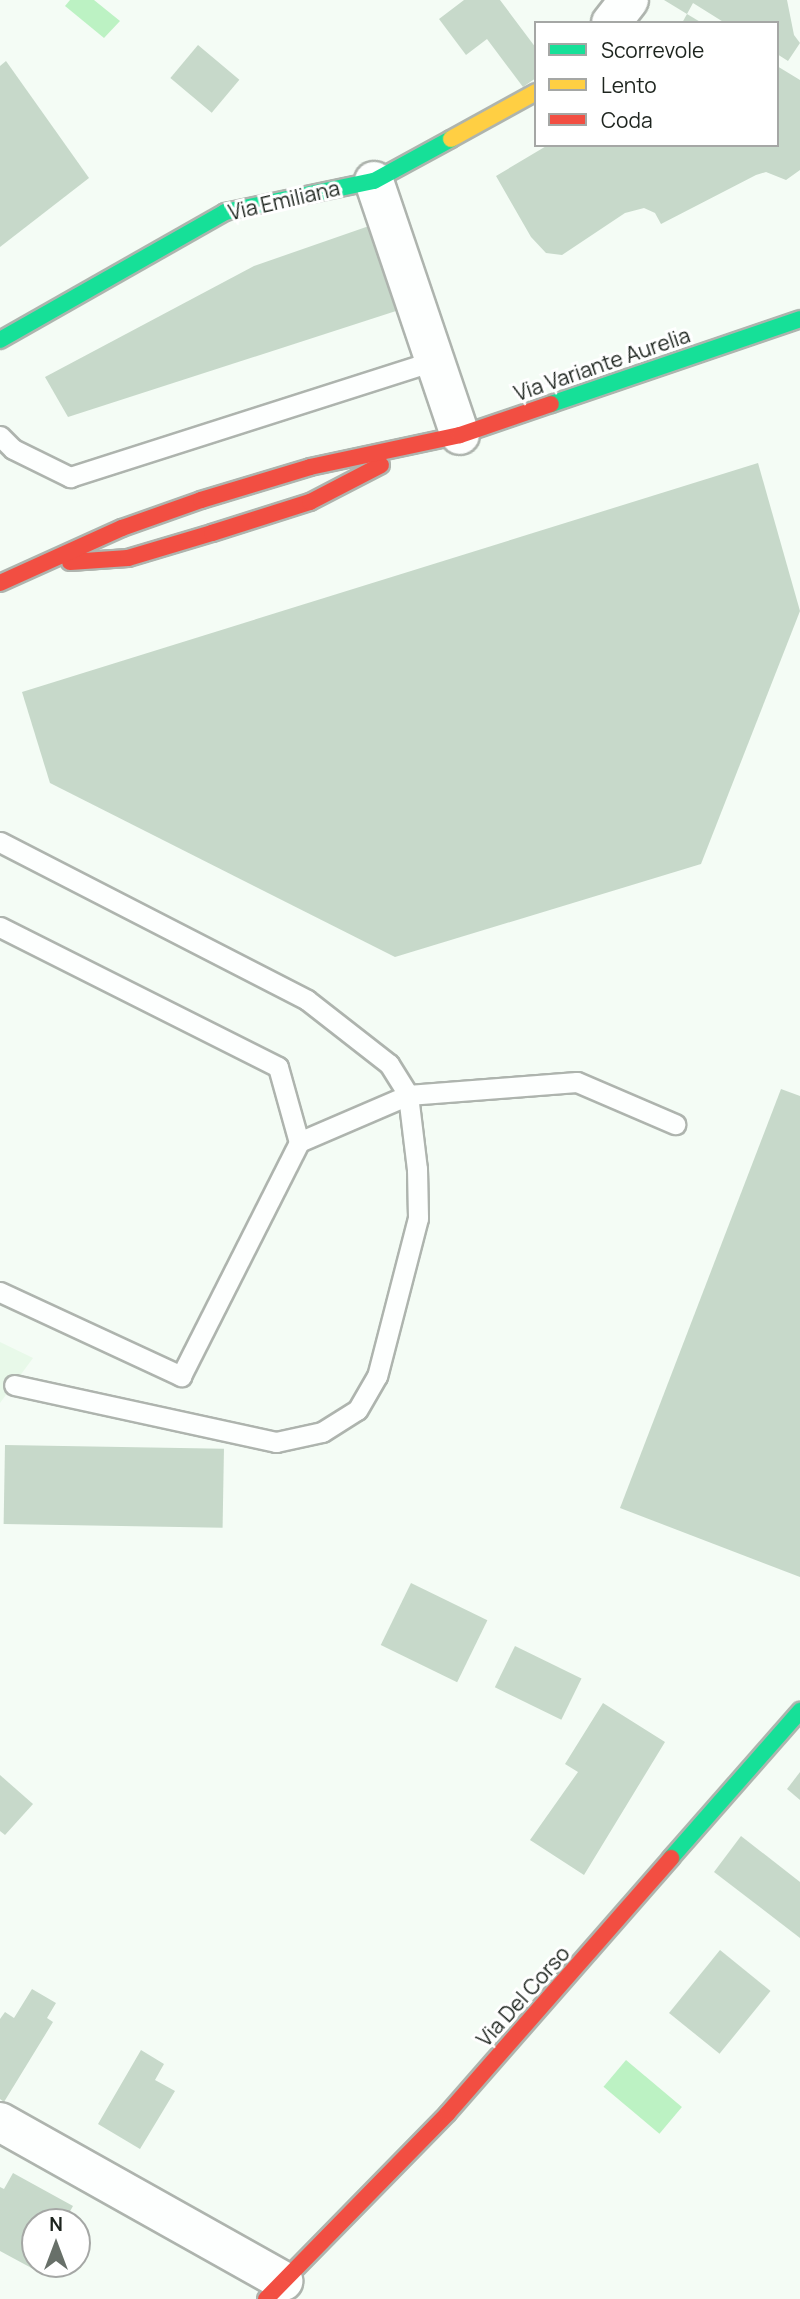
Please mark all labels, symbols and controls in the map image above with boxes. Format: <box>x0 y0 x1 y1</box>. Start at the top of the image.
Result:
legend <box>534 21 779 147</box>
text: Scorrevole <box>601 36 704 64</box>
text: Lento <box>601 71 657 99</box>
text: Coda <box>601 106 653 134</box>
street label: Via Emiliana <box>226 175 342 225</box>
street label: Via Variante Aurelia <box>511 322 693 406</box>
street label: Via Del Corso <box>471 1941 575 2051</box>
north arrow <box>21 2208 91 2278</box>
text: N <box>49 2211 63 2237</box>

